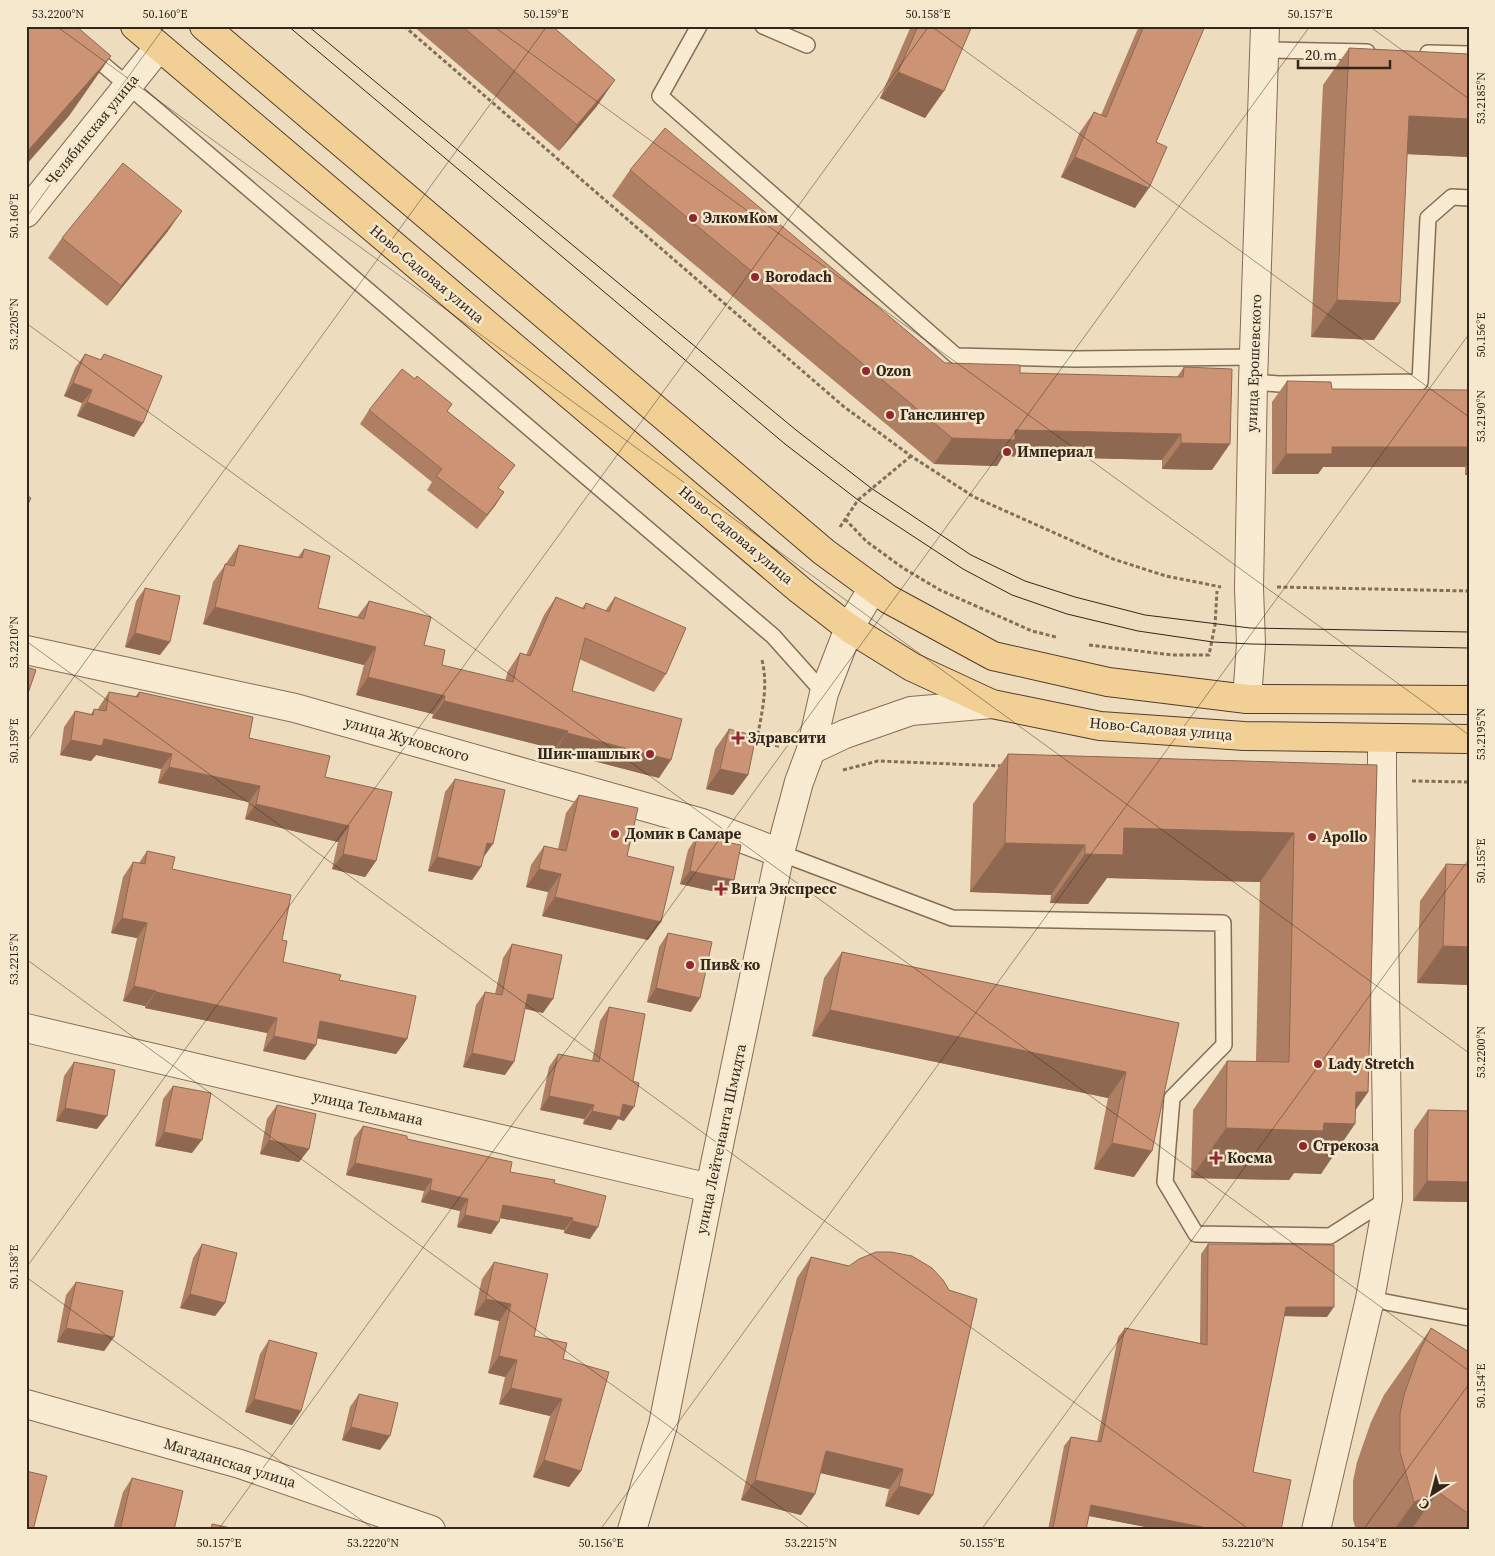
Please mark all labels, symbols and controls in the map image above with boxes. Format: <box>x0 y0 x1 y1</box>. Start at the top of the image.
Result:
text: 53.2200°N <box>32 6 84 22</box>
text: 50.160°E <box>143 6 187 22</box>
text: 50.159°E <box>524 6 568 22</box>
text: 50.158°E <box>906 6 950 22</box>
text: 50.157°E <box>1288 6 1332 22</box>
scale bar <box>1298 38 1390 70</box>
text: 20 m <box>1305 44 1337 65</box>
street label: Челябинская улица <box>40 69 143 190</box>
text: 53.2185°N <box>1473 72 1489 124</box>
text: 50.160°E <box>6 194 22 238</box>
place label: ЭлкомКом <box>703 207 778 228</box>
marker: ЭлкомКом <box>687 212 699 224</box>
street label: Ново-Садовая улица <box>366 219 489 328</box>
place label: Borodach <box>765 266 832 287</box>
marker: Borodach <box>749 271 761 283</box>
street label: улица Ерошевского <box>1241 294 1266 432</box>
text: 53.2205°N <box>6 298 22 350</box>
text: 50.156°E <box>1473 313 1489 357</box>
place label: Ozon <box>876 360 911 381</box>
marker: Ozon <box>860 365 872 377</box>
text: 53.2190°N <box>1473 390 1489 442</box>
place label: Ганслингер <box>900 404 985 425</box>
marker: Ганслингер <box>884 409 896 421</box>
place label: Империал <box>1017 441 1093 462</box>
marker: Империал <box>1001 446 1013 458</box>
street label: Ново-Садовая улица <box>675 480 798 589</box>
text: 53.2210°N <box>6 616 22 668</box>
text: 53.2195°N <box>1473 708 1489 760</box>
street label: улица Жуковского <box>342 711 472 766</box>
street label: Ново-Садовая улица <box>1089 712 1234 745</box>
text: 50.159°E <box>6 719 22 763</box>
place label: Здравсити <box>748 727 826 748</box>
marker: Здравсити <box>732 732 744 744</box>
place label: Шик-шашлык <box>537 743 640 764</box>
marker: Шик-шашлык <box>644 748 656 760</box>
place label: Домик в Самаре <box>625 823 742 844</box>
place label: Apollo <box>1322 826 1368 847</box>
marker: Домик в Самаре <box>609 828 621 840</box>
marker: Apollo <box>1306 831 1318 843</box>
text: 50.155°E <box>1473 839 1489 883</box>
place label: Вита Экспресс <box>731 878 837 899</box>
marker: Вита Экспресс <box>715 883 727 895</box>
text: 53.2215°N <box>6 933 22 985</box>
place label: Пив& ко <box>700 954 761 975</box>
marker: Пив& ко <box>684 959 696 971</box>
text: 53.2200°N <box>1473 1026 1489 1078</box>
street label: улица Лейтенанта Шмидта <box>690 1041 751 1236</box>
place label: Lady Stretch <box>1328 1053 1414 1074</box>
marker: Lady Stretch <box>1312 1058 1324 1070</box>
street label: улица Тельмана <box>311 1085 426 1131</box>
place label: Стрекоза <box>1313 1135 1380 1156</box>
marker: Стрекоза <box>1297 1140 1309 1152</box>
place label: Косма <box>1227 1147 1273 1168</box>
marker: Косма <box>1209 1151 1223 1165</box>
text: 50.158°E <box>6 1245 22 1289</box>
text: 50.154°E <box>1473 1364 1489 1408</box>
street label: Магаданская улица <box>161 1432 299 1493</box>
north arrow <box>1408 1468 1458 1518</box>
text: С <box>1415 1494 1434 1515</box>
text: 50.157°E <box>197 1535 241 1551</box>
text: 53.2220°N <box>347 1535 399 1551</box>
text: 50.156°E <box>579 1535 623 1551</box>
text: 53.2215°N <box>785 1535 837 1551</box>
text: 50.155°E <box>960 1535 1004 1551</box>
text: 53.2210°N <box>1222 1535 1274 1551</box>
text: 50.154°E <box>1342 1535 1386 1551</box>

